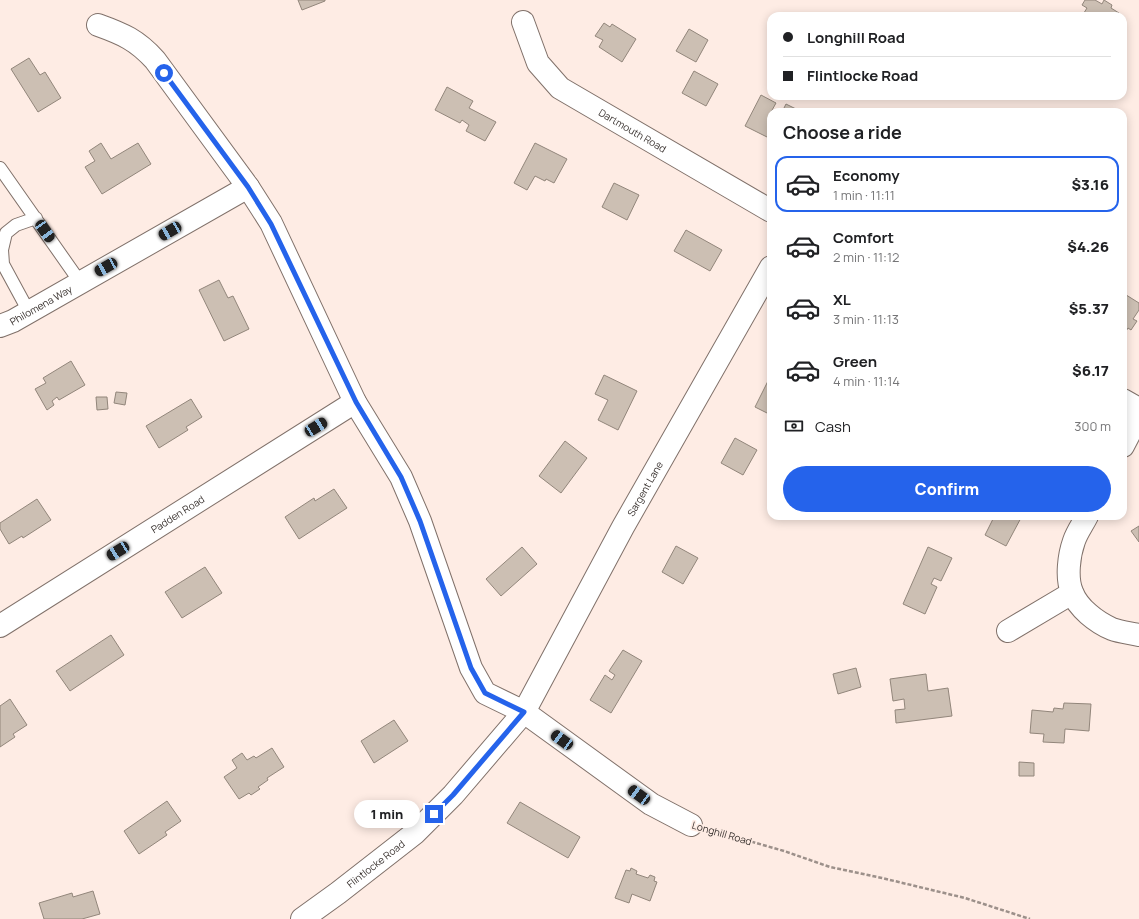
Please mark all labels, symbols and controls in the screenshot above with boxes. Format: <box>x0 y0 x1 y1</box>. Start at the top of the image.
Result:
text: Longhill Road <box>807 27 905 48</box>
route start <box>155 64 173 82</box>
text: Flintlocke Road <box>807 65 918 86</box>
street label: Dartmouth Road <box>596 105 669 156</box>
text: Choose a ride <box>783 120 902 144</box>
text: Economy <box>833 165 900 186</box>
icon: car <box>785 166 821 202</box>
text: $3.16 <box>1071 174 1109 195</box>
text: 1 min · 11:11 <box>833 186 895 204</box>
car <box>33 218 57 244</box>
car <box>157 220 183 242</box>
text: Comfort <box>833 227 894 248</box>
icon: car <box>785 228 821 264</box>
text: $4.26 <box>1067 236 1109 257</box>
text: 2 min · 11:12 <box>833 248 899 266</box>
car <box>93 256 119 278</box>
street label: Philomena Way <box>7 281 75 328</box>
text: XL <box>833 289 851 310</box>
icon: car <box>785 290 821 326</box>
text: $5.37 <box>1069 298 1109 319</box>
text: 3 min · 11:13 <box>833 310 899 328</box>
text: Green <box>833 351 877 372</box>
icon: car <box>785 352 821 388</box>
text: $6.17 <box>1072 360 1109 381</box>
text: 4 min · 11:14 <box>833 372 900 390</box>
icon: cash <box>783 415 805 437</box>
car <box>303 416 329 438</box>
text: Cash <box>815 416 851 437</box>
text: 300 m <box>1074 417 1111 435</box>
street label: Sargent Lane <box>624 458 666 519</box>
button: Confirm <box>783 466 1111 512</box>
street label: Padden Road <box>148 492 207 536</box>
car <box>105 540 131 562</box>
car <box>549 728 575 752</box>
car <box>626 783 652 807</box>
callout: 1 min <box>354 800 420 828</box>
text: 1 min <box>371 805 403 823</box>
route end <box>425 805 443 823</box>
street label: Longhill Road <box>690 818 754 848</box>
street label: Flintlocke Road <box>344 837 408 891</box>

